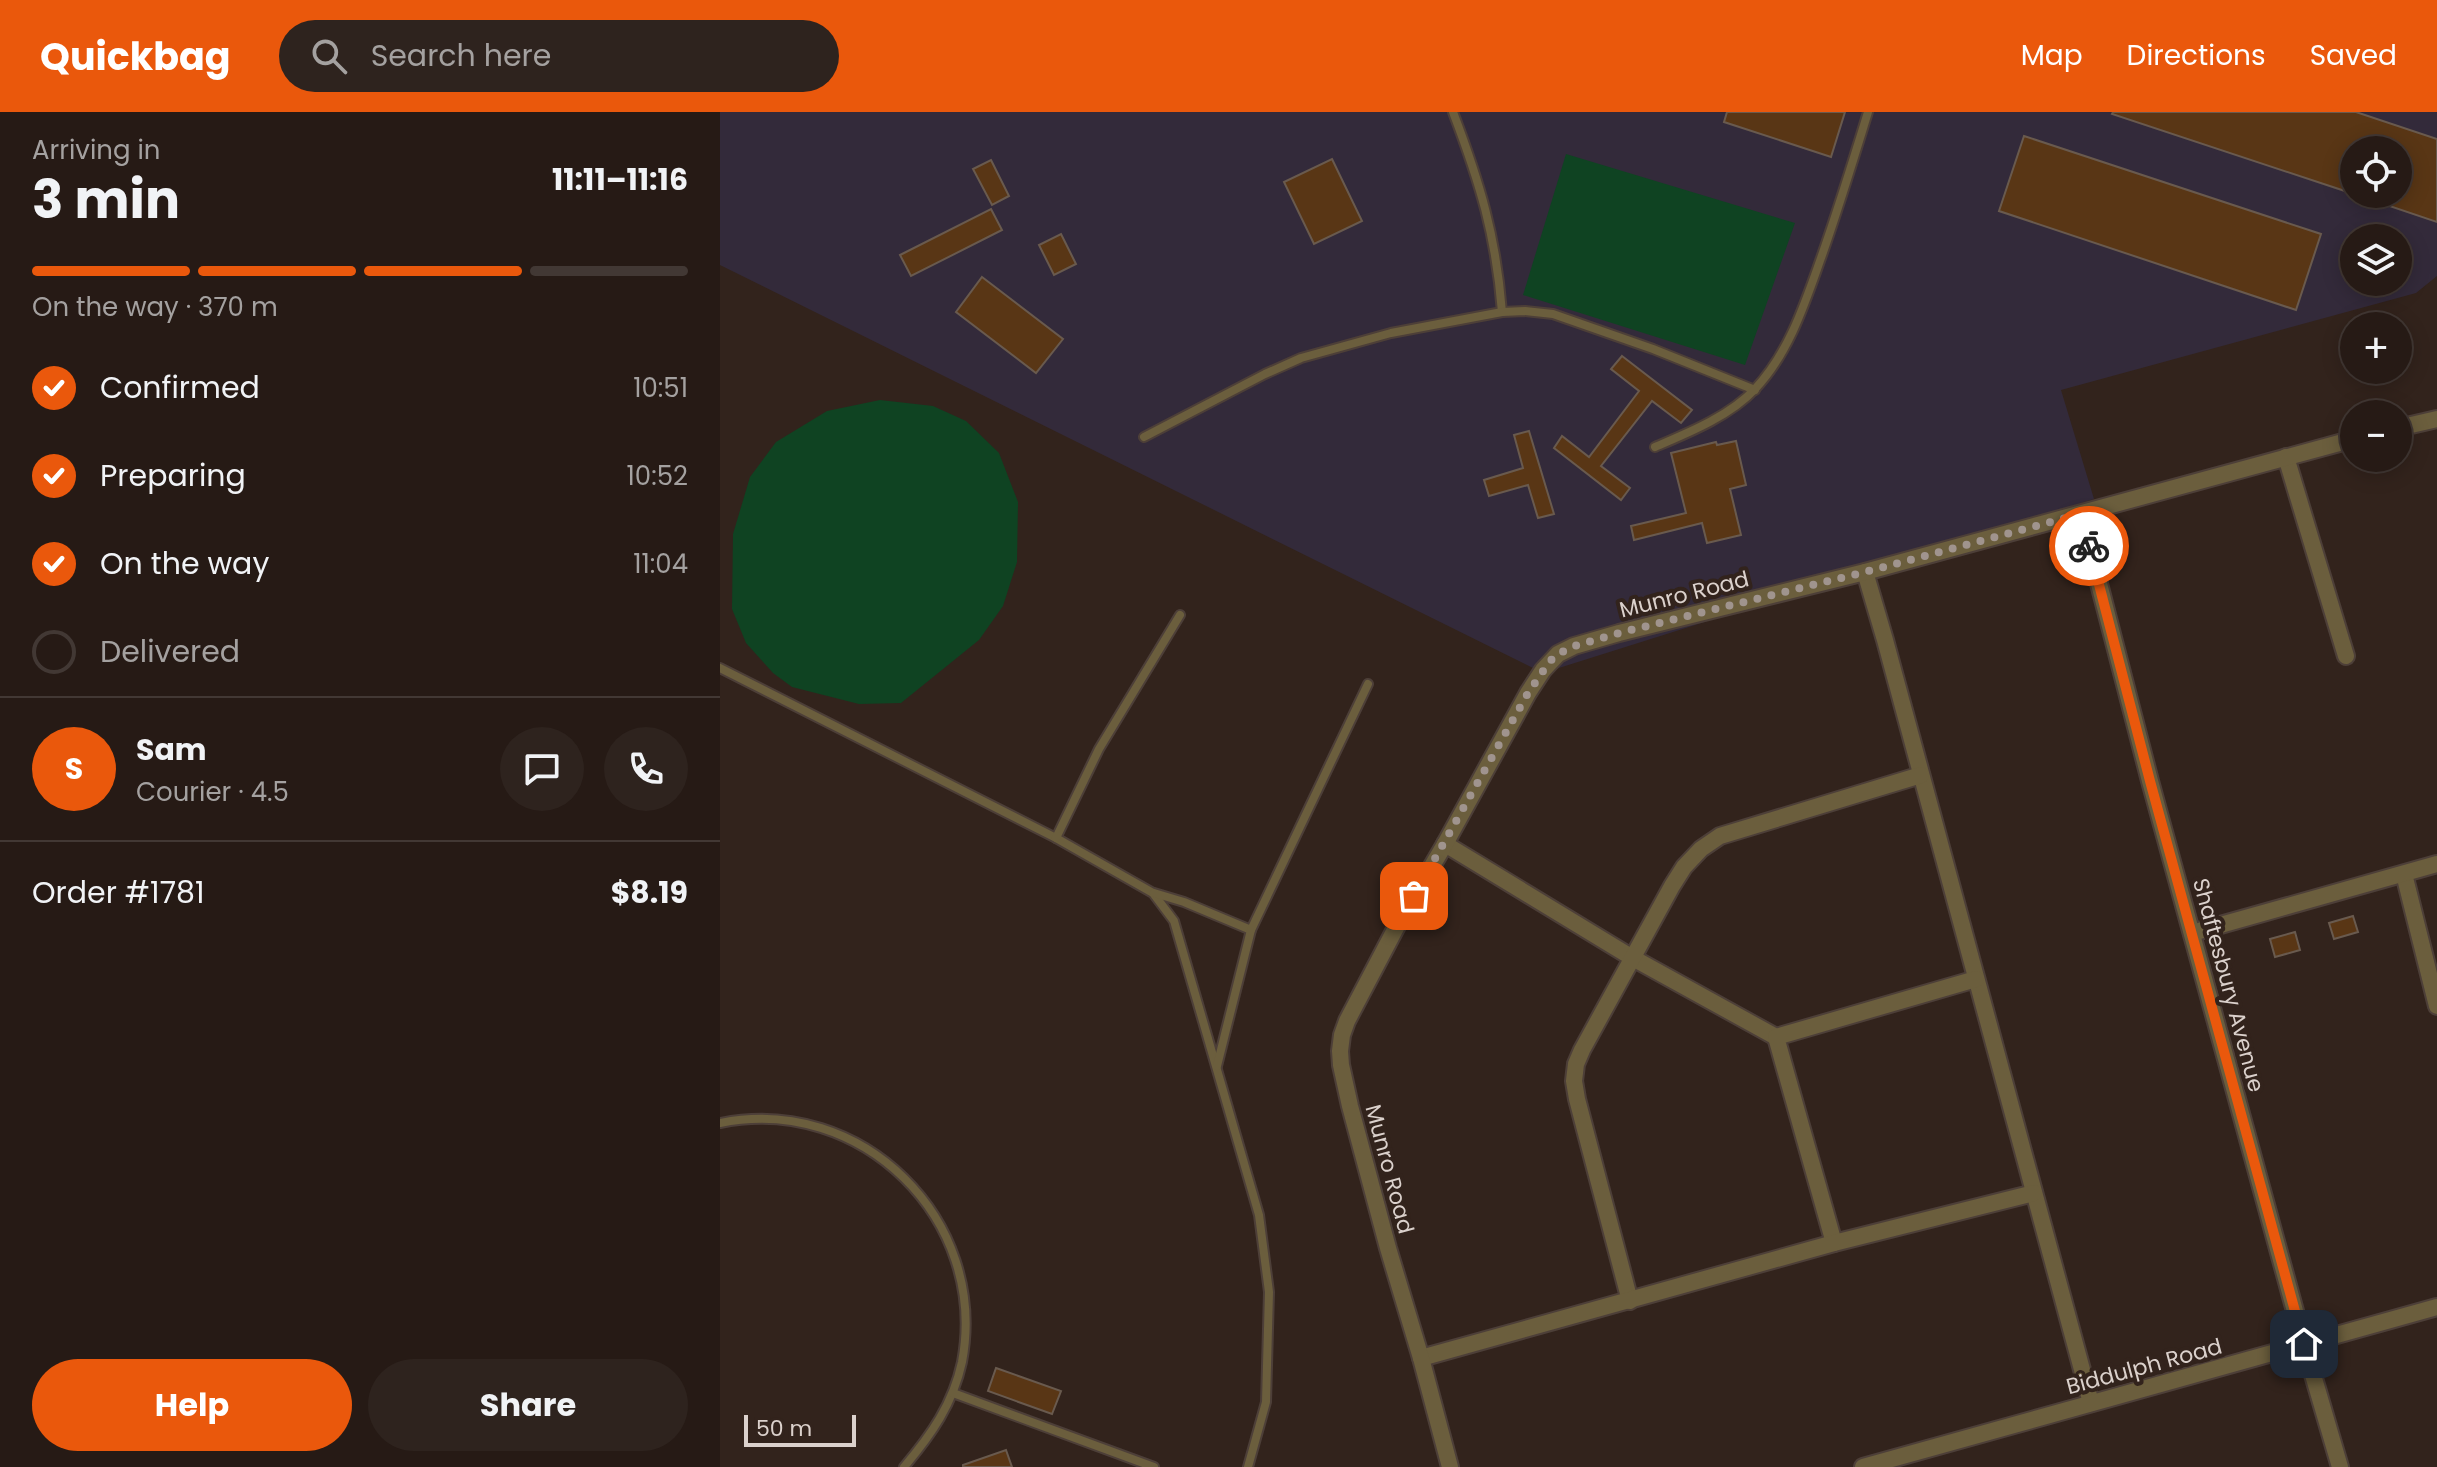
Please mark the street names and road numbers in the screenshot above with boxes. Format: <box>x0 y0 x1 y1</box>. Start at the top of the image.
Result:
street label: Munro Road <box>1616 563 1752 626</box>
street label: Shaftesbury Avenue <box>2185 875 2272 1096</box>
street label: Munro Road <box>1357 1101 1422 1237</box>
street label: Biddulph Road <box>2063 1331 2225 1402</box>

